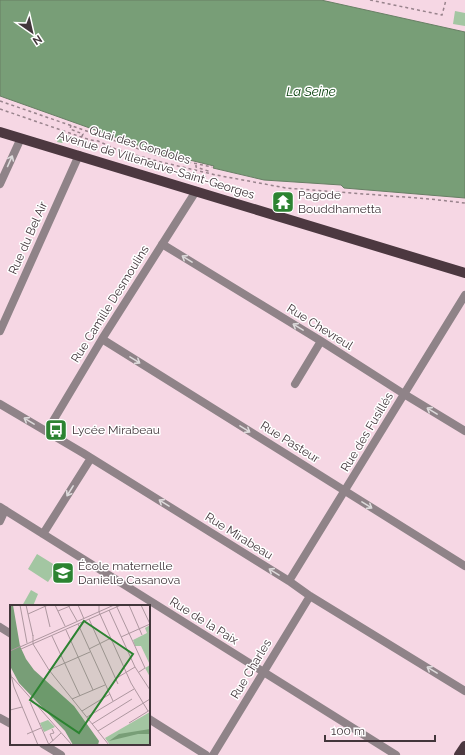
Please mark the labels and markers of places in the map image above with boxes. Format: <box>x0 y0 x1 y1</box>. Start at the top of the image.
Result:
place label: Pagode Bouddhametta <box>298 188 381 216</box>
temple icon: Pagode Bouddhametta <box>270 189 296 215</box>
bus stop icon: Lycée Mirabeau <box>43 417 69 443</box>
place label: Lycée Mirabeau <box>72 423 160 437</box>
place label: École maternelle Danielle Casanova <box>78 559 180 587</box>
school or university icon: École maternelle Danielle Casanova <box>50 560 76 586</box>

